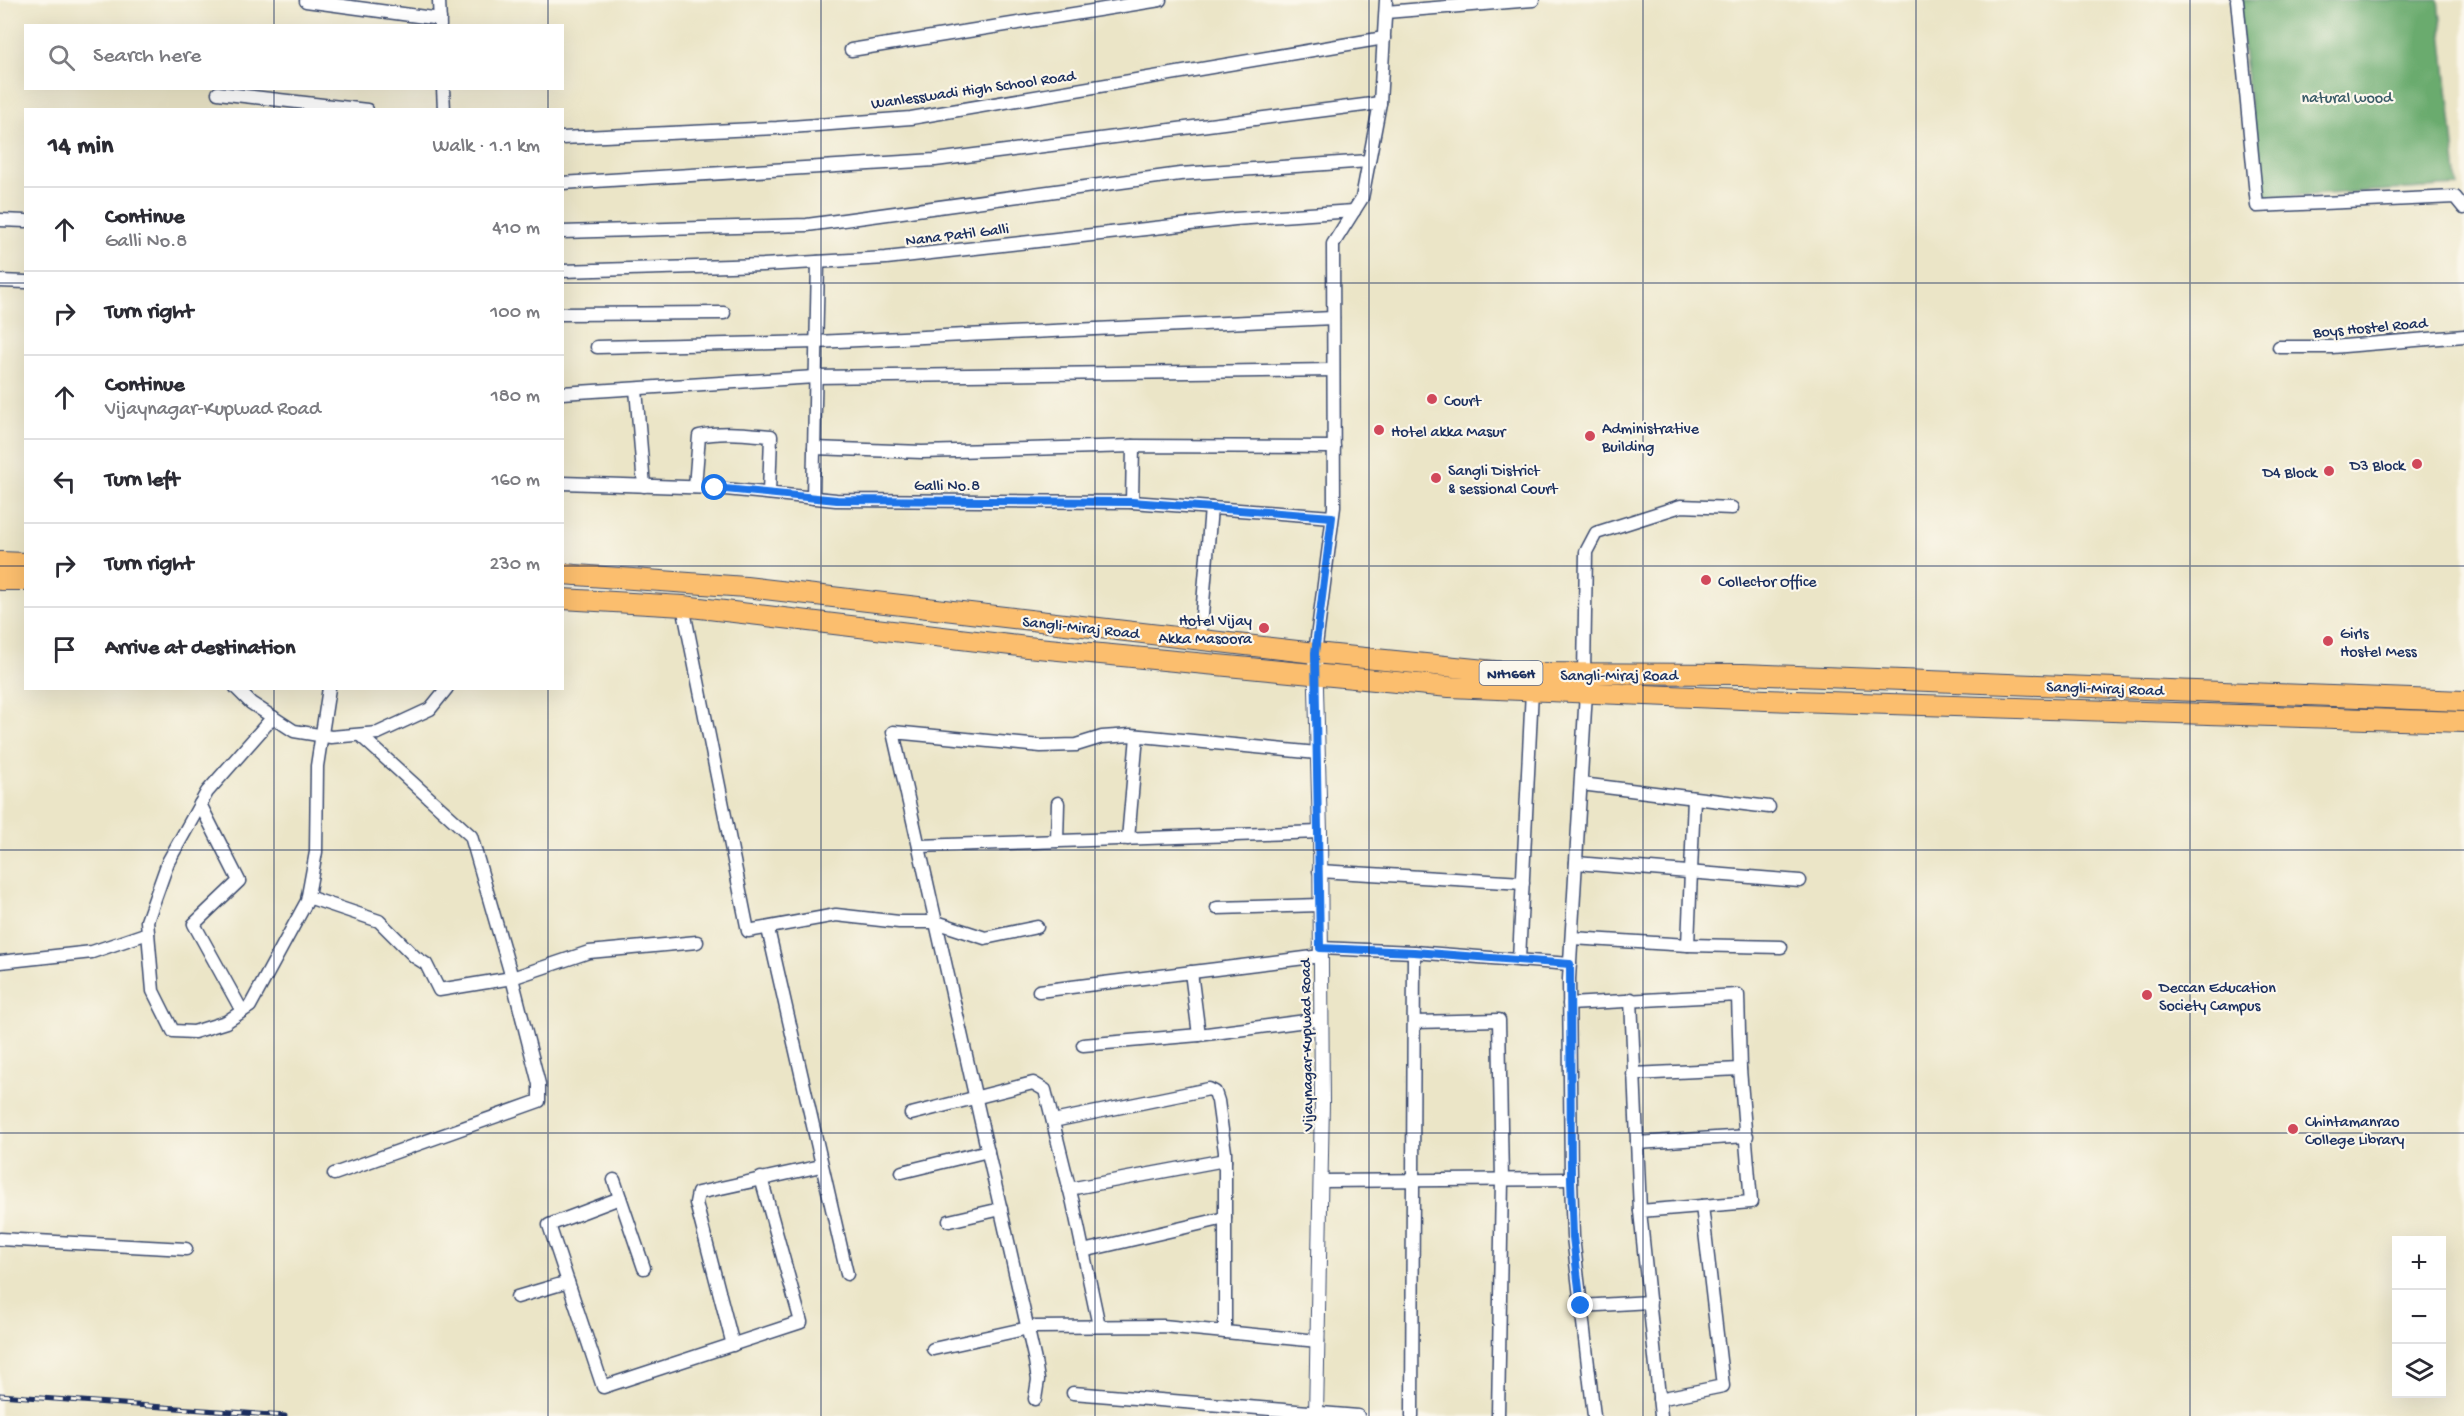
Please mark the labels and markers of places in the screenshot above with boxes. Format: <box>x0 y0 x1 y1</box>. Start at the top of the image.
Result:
marker: Court <box>1425 392 1439 406</box>
place label: Court <box>1444 393 1482 412</box>
place label: Administrative Building <box>1601 421 1700 458</box>
marker: Hotel akka Masur <box>1372 423 1386 437</box>
place label: Hotel akka Masur <box>1391 424 1507 443</box>
marker: Administrative Building <box>1583 429 1597 443</box>
marker: D3 Block <box>2410 457 2424 471</box>
place label: D3 Block <box>2349 458 2407 477</box>
place label: Sangli District & sessional Court <box>1448 463 1559 500</box>
marker: D4 Block <box>2322 464 2336 478</box>
place label: D4 Block <box>2262 465 2319 484</box>
marker: Sangli District & sessional Court <box>1429 471 1443 485</box>
marker: Collector Office <box>1699 573 1713 587</box>
place label: Collector Office <box>1718 574 1817 593</box>
place label: Hotel Vijay Akka Masoora <box>1159 613 1253 650</box>
marker: Hotel Vijay Akka Masoora <box>1257 621 1271 635</box>
place label: Girls Hostel Mess <box>2340 626 2418 663</box>
marker: Girls Hostel Mess <box>2321 634 2335 648</box>
place label: Deccan Education Society Campus <box>2158 980 2276 1017</box>
marker: Deccan Education Society Campus <box>2140 988 2154 1002</box>
place label: Chintamanrao College Library <box>2305 1114 2404 1151</box>
marker: Chintamanrao College Library <box>2286 1122 2300 1136</box>

